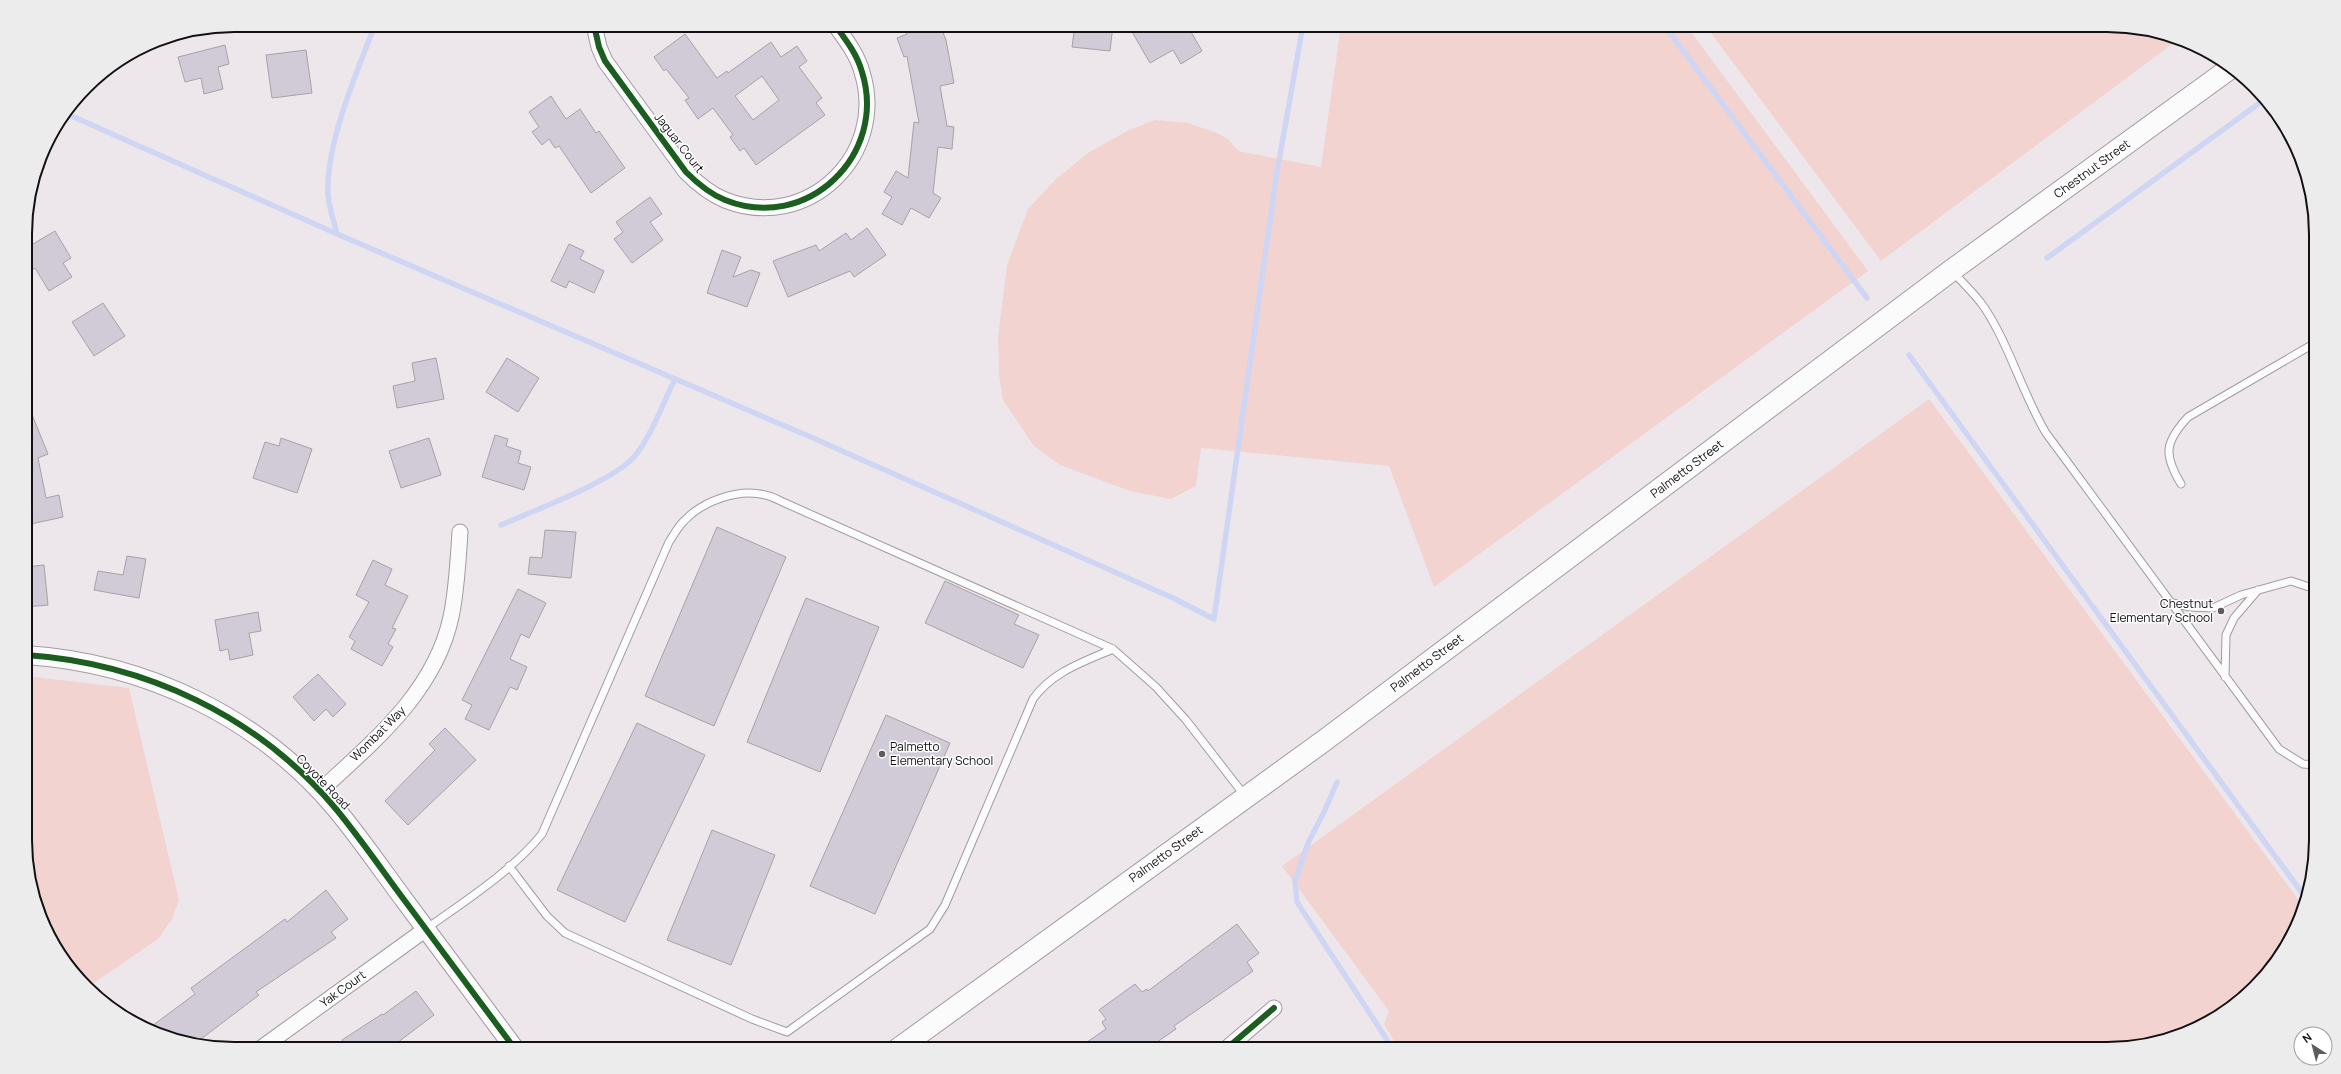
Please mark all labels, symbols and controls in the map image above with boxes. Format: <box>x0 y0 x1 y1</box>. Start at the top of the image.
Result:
street label: Jaguar Court <box>651 109 708 176</box>
street label: Chestnut Street <box>2050 135 2133 202</box>
street label: Palmetto Street <box>1647 435 1727 502</box>
place label: Chestnut Elementary School <box>2110 595 2213 626</box>
marker: Chestnut Elementary School <box>2216 606 2226 616</box>
street label: Palmetto Street <box>1387 629 1467 696</box>
street label: Wombat Way <box>346 702 410 765</box>
place label: Palmetto Elementary School <box>890 738 993 769</box>
marker: Palmetto Elementary School <box>877 749 887 759</box>
street label: Coyote Road <box>293 750 354 813</box>
street label: Palmetto Street <box>1125 821 1206 886</box>
street label: Yak Court <box>316 966 369 1011</box>
north arrow <box>2293 1026 2333 1066</box>
text: N <box>2299 1029 2315 1046</box>

